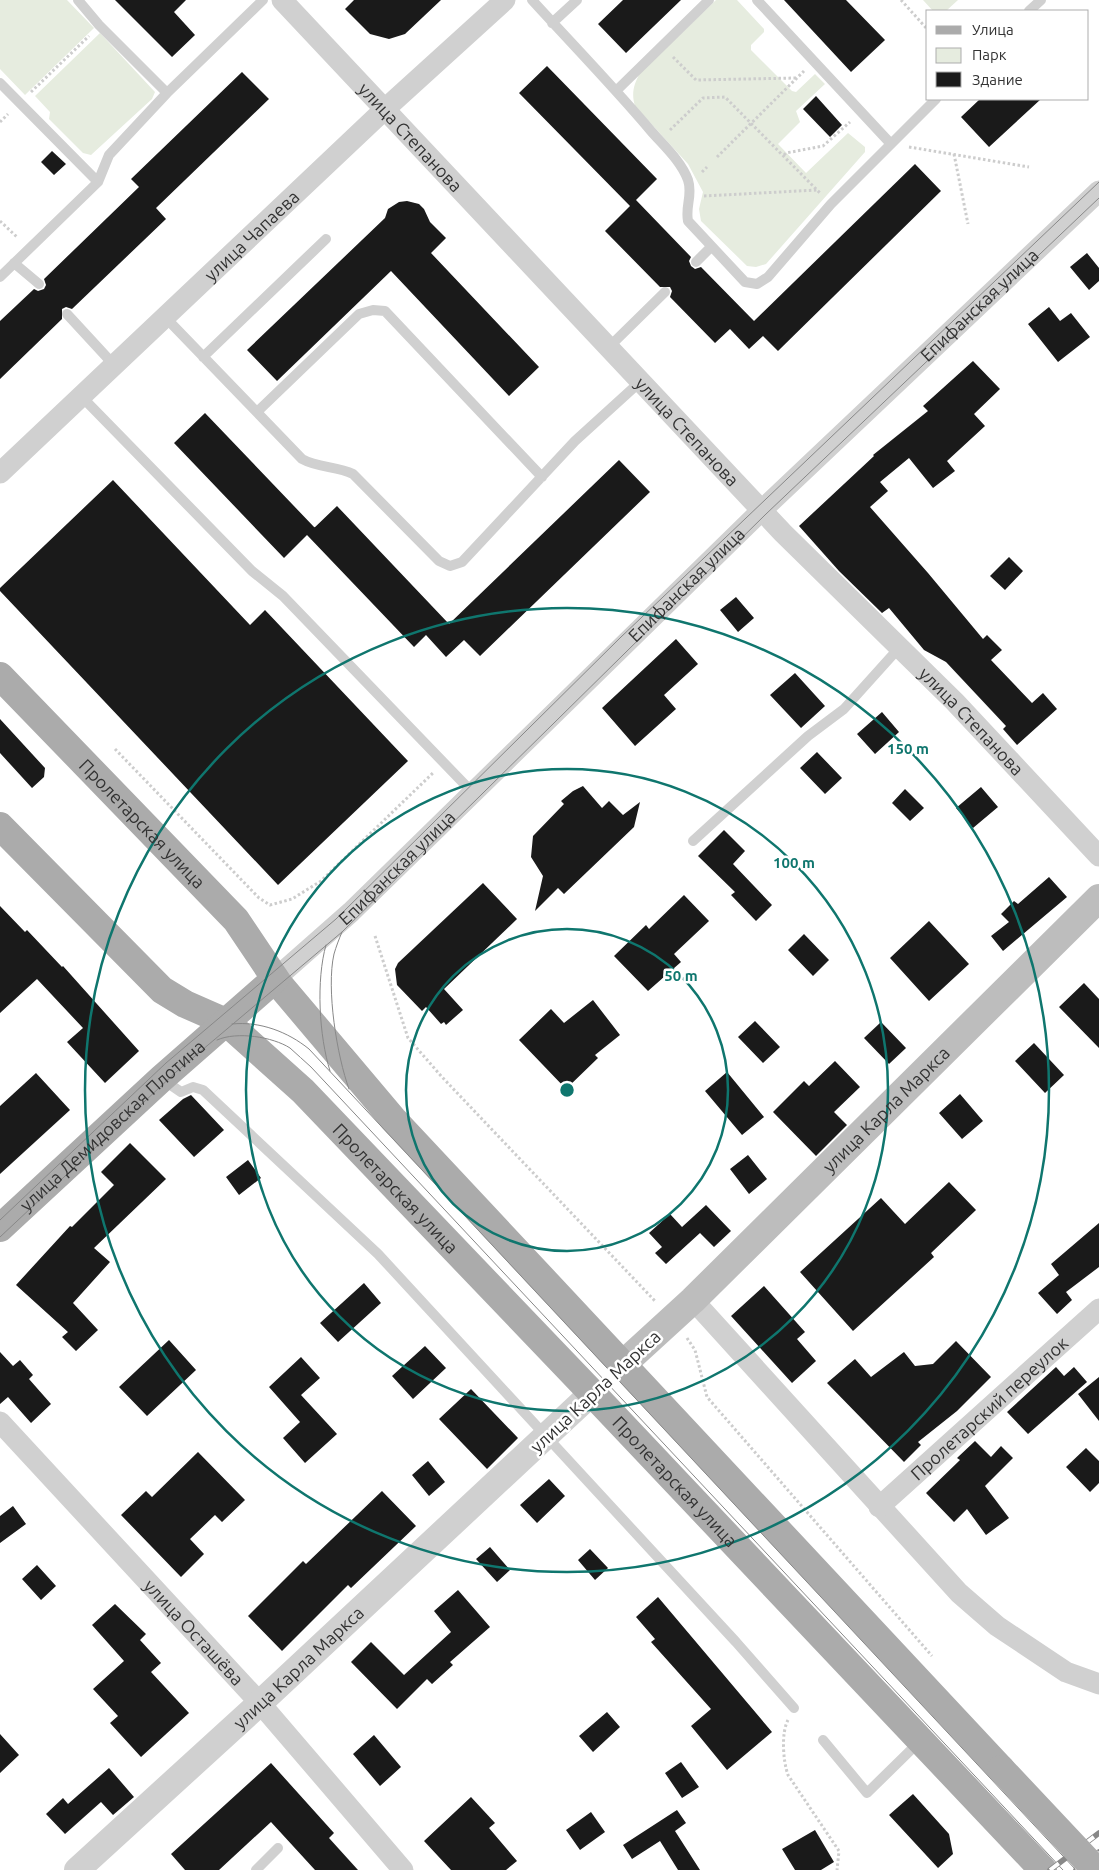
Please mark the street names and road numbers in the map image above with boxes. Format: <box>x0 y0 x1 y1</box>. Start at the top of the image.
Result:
street label: улица Степанова <box>355 78 467 196</box>
street label: улица Чапаева <box>200 186 303 285</box>
street label: Епифанская улица <box>916 244 1042 365</box>
street label: улица Степанова <box>632 373 743 490</box>
street label: Епифанская улица <box>624 523 748 645</box>
street label: улица Степанова <box>915 663 1028 779</box>
street label: Пролетарская улица <box>76 755 209 892</box>
street label: Епифанская улица <box>334 806 459 928</box>
street label: улица Демидовская Плотина <box>15 1036 208 1215</box>
street label: улица Карла Маркса <box>818 1042 953 1176</box>
street label: Пролетарская улица <box>329 1119 463 1257</box>
street label: улица Карла Маркса <box>526 1326 664 1456</box>
street label: Пролетарский переулок <box>906 1332 1072 1484</box>
street label: Пролетарская улица <box>609 1412 742 1550</box>
street label: улица Осташёва <box>140 1575 248 1689</box>
street label: улица Карла Маркса <box>229 1602 367 1733</box>

